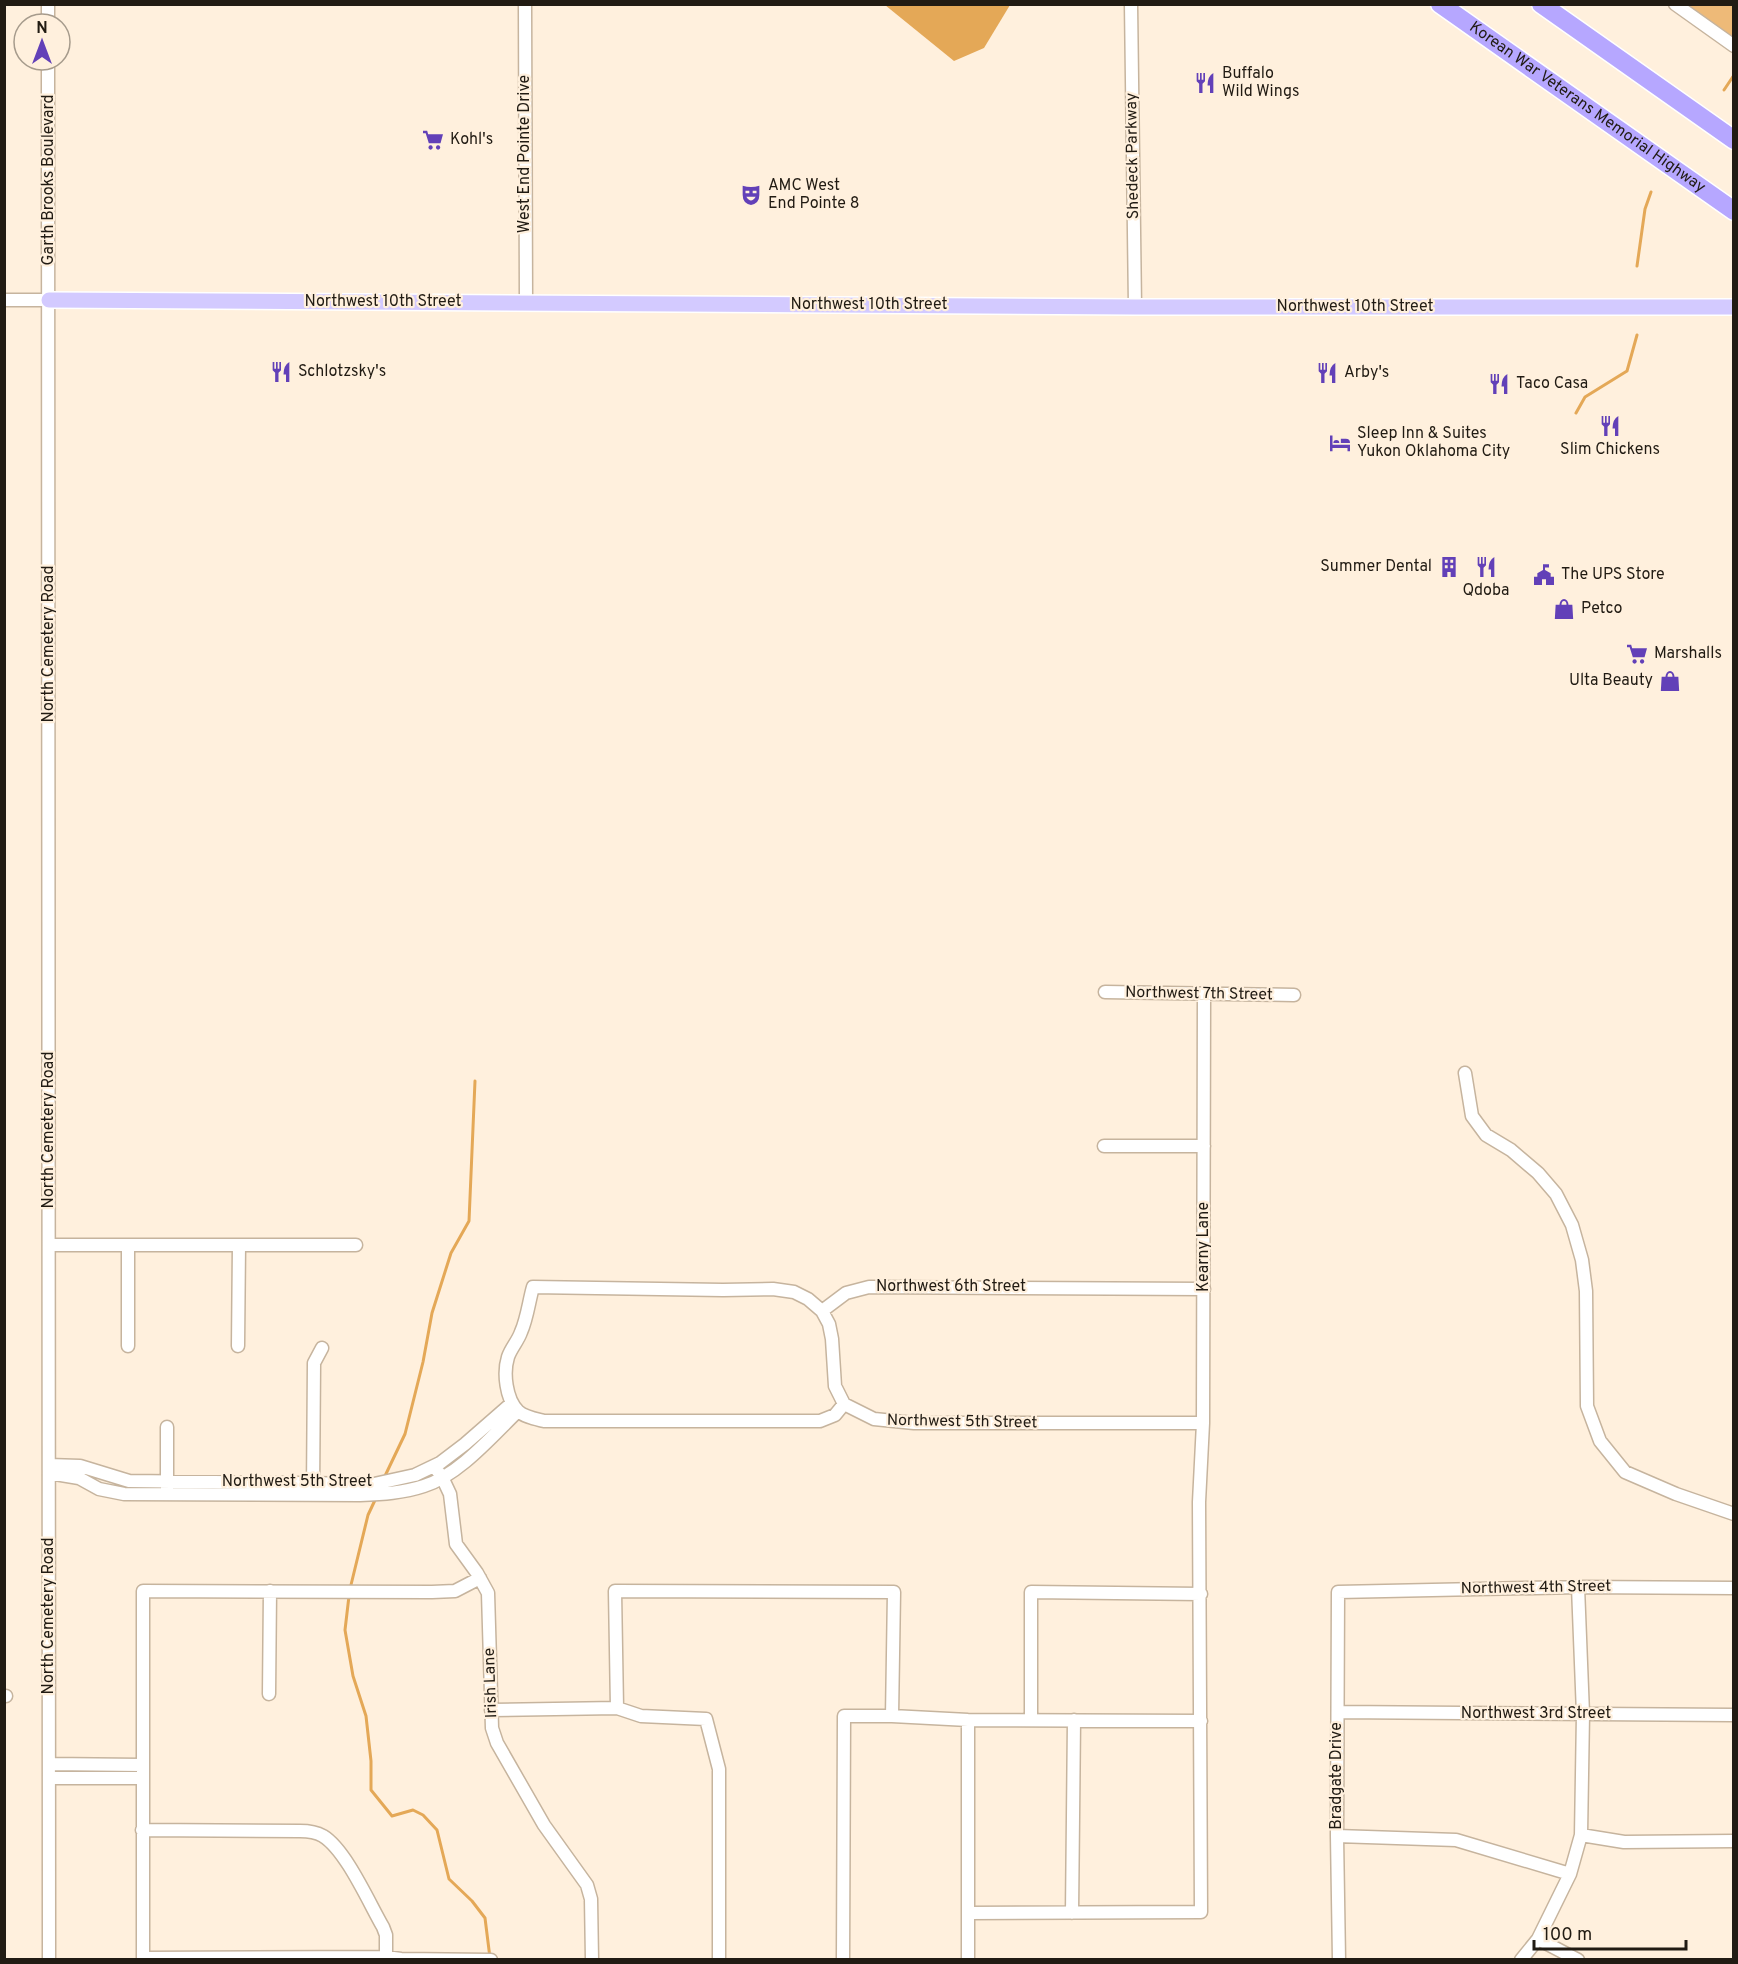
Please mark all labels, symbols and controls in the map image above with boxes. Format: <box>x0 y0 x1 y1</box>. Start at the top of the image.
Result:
north arrow <box>12 12 72 72</box>
street label: Korean War Veterans Memorial Highway <box>1465 18 1709 198</box>
text: N <box>36 19 48 39</box>
place label: Buffalo Wild Wings <box>1222 64 1299 102</box>
restaurant icon: Buffalo Wild Wings <box>1193 71 1217 95</box>
street label: West End Pointe Drive <box>515 75 535 233</box>
street label: Shedeck Parkway <box>1122 92 1144 220</box>
street label: Garth Brooks Boulevard <box>39 95 59 265</box>
supermarket icon: Kohl's <box>421 128 445 152</box>
place label: Kohl's <box>450 130 493 150</box>
place label: AMC West End Pointe 8 <box>768 176 859 214</box>
theatre icon: AMC West End Pointe 8 <box>739 183 763 207</box>
street label: Northwest 10th Street <box>305 292 461 312</box>
street label: Northwest 10th Street <box>791 295 947 315</box>
street label: Northwest 10th Street <box>1277 297 1433 317</box>
restaurant icon: Schlotzsky's <box>269 360 293 384</box>
restaurant icon: Arby's <box>1315 361 1339 385</box>
place label: Schlotzsky's <box>298 362 386 382</box>
place label: Arby's <box>1344 363 1389 383</box>
restaurant icon: Taco Casa <box>1487 372 1511 396</box>
place label: Taco Casa <box>1516 374 1588 394</box>
restaurant icon: Slim Chickens <box>1598 414 1622 438</box>
place label: Sleep Inn & Suites Yukon Oklahoma City <box>1357 424 1510 462</box>
hotel icon: Sleep Inn & Suites Yukon Oklahoma City <box>1328 431 1352 455</box>
place label: Slim Chickens <box>1560 440 1660 460</box>
building icon: Summer Dental <box>1437 555 1461 579</box>
restaurant icon: Qdoba <box>1474 555 1498 579</box>
place label: Summer Dental <box>1320 557 1432 577</box>
public building icon: The UPS Store <box>1532 563 1556 587</box>
place label: The UPS Store <box>1561 565 1665 585</box>
street label: North Cemetery Road <box>39 566 59 722</box>
place label: Qdoba <box>1462 581 1510 601</box>
shop icon: Petco <box>1552 597 1576 621</box>
place label: Petco <box>1581 599 1623 619</box>
supermarket icon: Marshalls <box>1625 642 1649 666</box>
place label: Marshalls <box>1654 644 1722 664</box>
shop icon: Ulta Beauty <box>1658 669 1682 693</box>
place label: Ulta Beauty <box>1569 671 1653 691</box>
street label: Northwest 7th Street <box>1125 983 1273 1005</box>
street label: North Cemetery Road <box>39 1052 59 1208</box>
street label: Kearny Lane <box>1194 1202 1214 1292</box>
street label: Northwest 6th Street <box>876 1277 1026 1297</box>
street label: Northwest 5th Street <box>887 1411 1037 1433</box>
street label: Northwest 5th Street <box>222 1472 372 1492</box>
street label: North Cemetery Road <box>39 1538 59 1694</box>
street label: Northwest 4th Street <box>1461 1577 1611 1599</box>
street label: Irish Lane <box>480 1647 502 1719</box>
street label: Northwest 3rd Street <box>1461 1704 1611 1724</box>
street label: Bradgate Drive <box>1327 1722 1347 1830</box>
scale bar <box>1534 1913 1686 1951</box>
text: 100 m <box>1543 1924 1592 1947</box>

